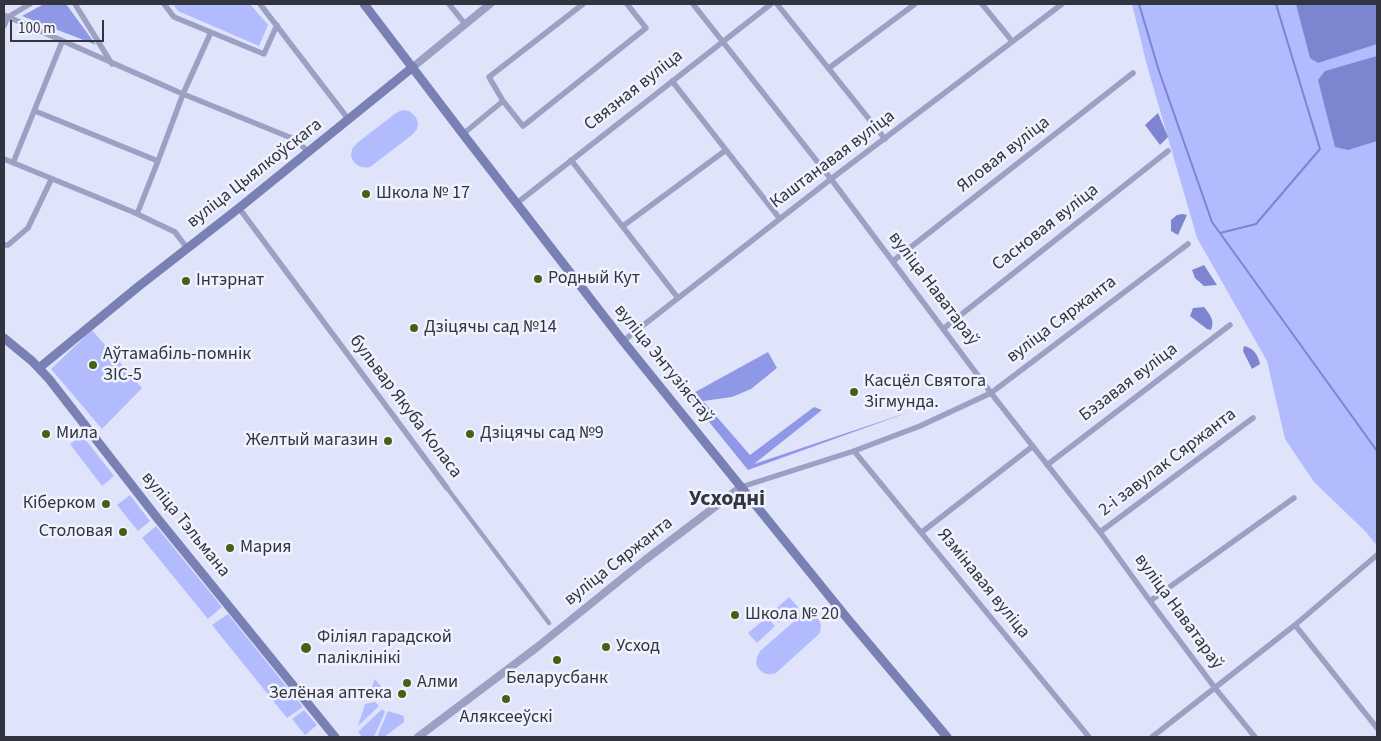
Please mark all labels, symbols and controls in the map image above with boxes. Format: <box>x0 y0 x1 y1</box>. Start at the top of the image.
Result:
scale bar <box>12 10 106 42</box>
text: 100 m <box>18 18 56 39</box>
street label: Связная вуліца <box>580 46 688 136</box>
street label: Каштанавая вуліца <box>766 106 900 214</box>
street label: Яловая вуліца <box>953 112 1055 198</box>
street label: вуліца Цыялкоўскага <box>183 115 327 233</box>
street label: Сасновая вуліца <box>989 180 1103 276</box>
place label: Школа № 17 <box>376 183 470 205</box>
marker: Школа № 17 <box>360 188 372 200</box>
street label: вуліца Наватараў <box>883 228 983 350</box>
place label: Родный Кут <box>548 268 640 290</box>
place label: Інтэрнат <box>196 270 264 292</box>
street label: вуліца Сяржанта <box>1003 272 1121 368</box>
marker: Родный Кут <box>532 273 544 285</box>
marker: Інтэрнат <box>180 275 192 287</box>
street label: вуліца Энтузіястаў <box>609 300 717 428</box>
place label: Дзіцячы сад №14 <box>424 317 557 339</box>
marker: Дзіцячы сад №14 <box>408 322 420 334</box>
street label: бульвар Якуба Коласа <box>344 331 466 483</box>
street label: Бэзавая вуліца <box>1076 339 1182 427</box>
place label: Аўтамабіль-помнік ЗІС-5 <box>103 344 251 386</box>
marker: Аўтамабіль-помнік ЗІС-5 <box>87 359 99 371</box>
place label: Касцёл Святога Зігмунда. <box>864 371 986 414</box>
marker: Касцёл Святога Зігмунда. <box>848 386 860 398</box>
street label: 2-і завулак Сяржанта <box>1095 404 1241 522</box>
place label: Мила <box>56 423 98 445</box>
place label: Дзіцячы сад №9 <box>480 423 604 445</box>
marker: Мила <box>40 428 52 440</box>
marker: Дзіцячы сад №9 <box>464 428 476 440</box>
place label: Желтый магазин <box>246 430 378 452</box>
marker: Желтый магазин <box>382 435 394 447</box>
street label: вуліца Тэльмана <box>136 468 234 582</box>
district label: Усходні <box>689 487 765 513</box>
place label: Кіберком <box>23 493 96 515</box>
marker: Кіберком <box>100 498 112 510</box>
street label: вуліца Сяржанта <box>560 513 678 611</box>
place label: Столовая <box>39 521 113 543</box>
street label: Язмінавая вуліца <box>932 525 1034 643</box>
marker: Столовая <box>117 526 129 538</box>
place label: Мария <box>240 537 292 559</box>
marker: Мария <box>224 542 236 554</box>
street label: вуліца Наватараў <box>1129 550 1227 674</box>
place label: Школа № 20 <box>745 604 839 626</box>
marker: Школа № 20 <box>729 609 741 621</box>
place label: Філіял гарадской паліклінікі <box>317 627 452 670</box>
place label: Усход <box>616 636 660 658</box>
marker: Філіял гарадской паліклінікі <box>299 641 313 655</box>
marker: Усход <box>600 641 612 653</box>
marker: Беларусбанк <box>551 654 563 666</box>
place label: Беларусбанк <box>506 668 608 690</box>
place label: Алми <box>417 672 458 694</box>
marker: Алми <box>401 677 413 689</box>
place label: Зелёная аптека <box>269 683 392 705</box>
marker: Зелёная аптека <box>396 688 408 700</box>
marker: Аляксееўскі <box>500 693 512 705</box>
place label: Аляксееўскі <box>459 707 553 729</box>

